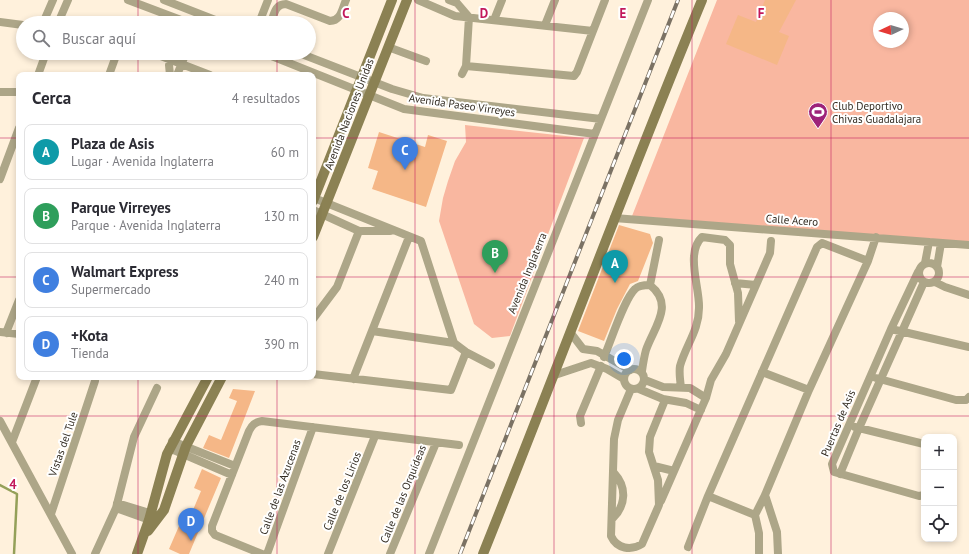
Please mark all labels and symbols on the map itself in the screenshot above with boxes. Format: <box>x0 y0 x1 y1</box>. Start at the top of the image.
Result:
text: C <box>342 5 350 22</box>
text: D <box>480 5 488 22</box>
text: E <box>620 5 627 22</box>
text: F <box>758 5 765 22</box>
north arrow <box>873 12 909 48</box>
street label: Avenida Naciones Unidas <box>321 56 377 172</box>
street label: Avenida Paseo Virreyes <box>408 91 516 119</box>
place label: Club Deportivo Chivas Guadalajara <box>832 99 921 126</box>
sports icon: Club Deportivo Chivas Guadalajara <box>807 101 829 129</box>
pin: C <box>392 137 418 170</box>
street label: Calle Acero <box>765 211 819 229</box>
street label: Avenida Inglaterra <box>504 230 550 316</box>
pin: B <box>482 240 508 273</box>
pin: A <box>602 250 628 283</box>
your location <box>614 349 634 369</box>
street label: Puertas de Asis <box>818 387 858 458</box>
street label: Vistas del Tule <box>45 409 81 479</box>
street label: Calle de las Azucenas <box>256 437 304 537</box>
street label: Calle de las Orquídeas <box>377 442 429 545</box>
street label: Calle de los Lirios <box>320 449 364 532</box>
text: 4 <box>9 476 17 493</box>
pin: D <box>178 508 204 541</box>

